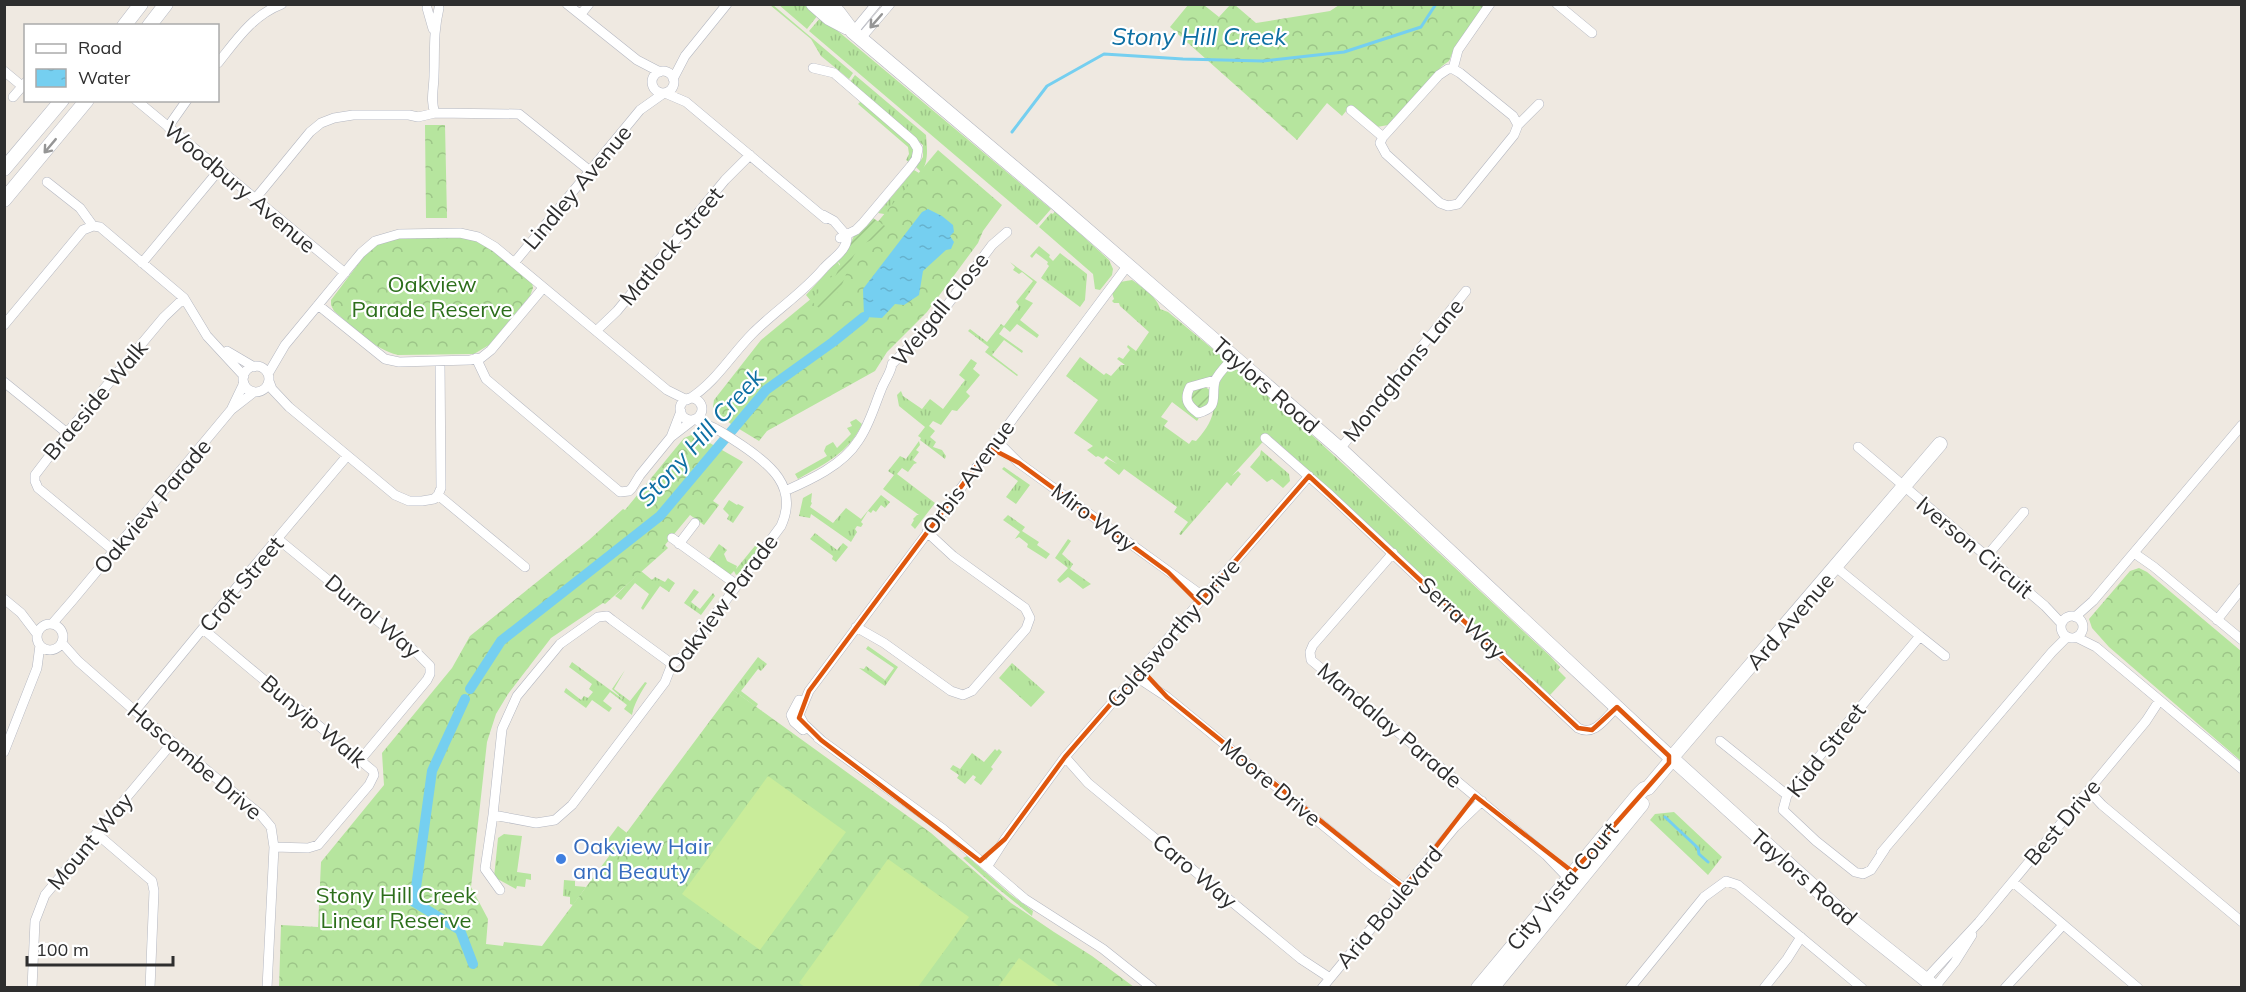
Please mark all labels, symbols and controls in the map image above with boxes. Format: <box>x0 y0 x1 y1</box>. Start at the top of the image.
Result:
one-way arrow <box>869 14 883 29</box>
water label: Stony Hill Creek <box>1111 21 1287 51</box>
legend <box>24 24 219 102</box>
text: Road <box>78 36 122 59</box>
text: Water <box>78 66 131 89</box>
street label: Woodbury Avenue <box>158 115 322 259</box>
street label: Lindley Avenue <box>517 119 637 255</box>
one-way arrow <box>44 137 57 153</box>
street label: Matlock Street <box>613 181 729 311</box>
street label: Weigall Close <box>885 246 995 372</box>
park label: Oakview Parade Reserve <box>352 270 512 323</box>
street label: Monaghans Lane <box>1337 293 1469 447</box>
street label: Taylors Road <box>1207 331 1325 439</box>
street label: Braeside Walk <box>37 334 154 466</box>
water label: Stony Hill Creek <box>630 361 770 512</box>
street label: Orbis Avenue <box>916 414 1020 540</box>
street label: Oakview Parade <box>87 433 217 579</box>
street label: Miro Way <box>1046 477 1142 557</box>
street label: Iverson Circuit <box>1911 490 2039 604</box>
street label: Oakview Parade <box>660 528 784 680</box>
street label: Croft Street <box>193 530 289 638</box>
street label: Goldsworthy Drive <box>1100 553 1246 713</box>
street label: Ard Avenue <box>1740 567 1840 675</box>
street label: Durrol Way <box>319 568 427 664</box>
street label: Serra Way <box>1413 571 1511 665</box>
street label: Mandalay Parade <box>1312 656 1468 794</box>
street label: Bunyip Walk <box>255 669 373 774</box>
street label: Hascombe Drive <box>122 696 268 826</box>
street label: Kidd Street <box>1780 697 1872 803</box>
street label: Moore Drive <box>1215 732 1327 832</box>
street label: Best Drive <box>2018 773 2106 871</box>
street label: Mount Way <box>41 786 139 895</box>
street label: City Vista Court <box>1500 816 1624 956</box>
street label: Taylors Road <box>1745 823 1863 931</box>
street label: Caro Way <box>1147 827 1243 915</box>
place label: Oakview Hair and Beauty <box>573 832 711 885</box>
street label: Aria Boulevard <box>1330 840 1448 974</box>
marker: Oakview Hair and Beauty <box>554 852 568 866</box>
park label: Stony Hill Creek Linear Reserve <box>316 881 477 934</box>
scale bar <box>27 929 172 967</box>
text: 100 m <box>36 938 89 961</box>

